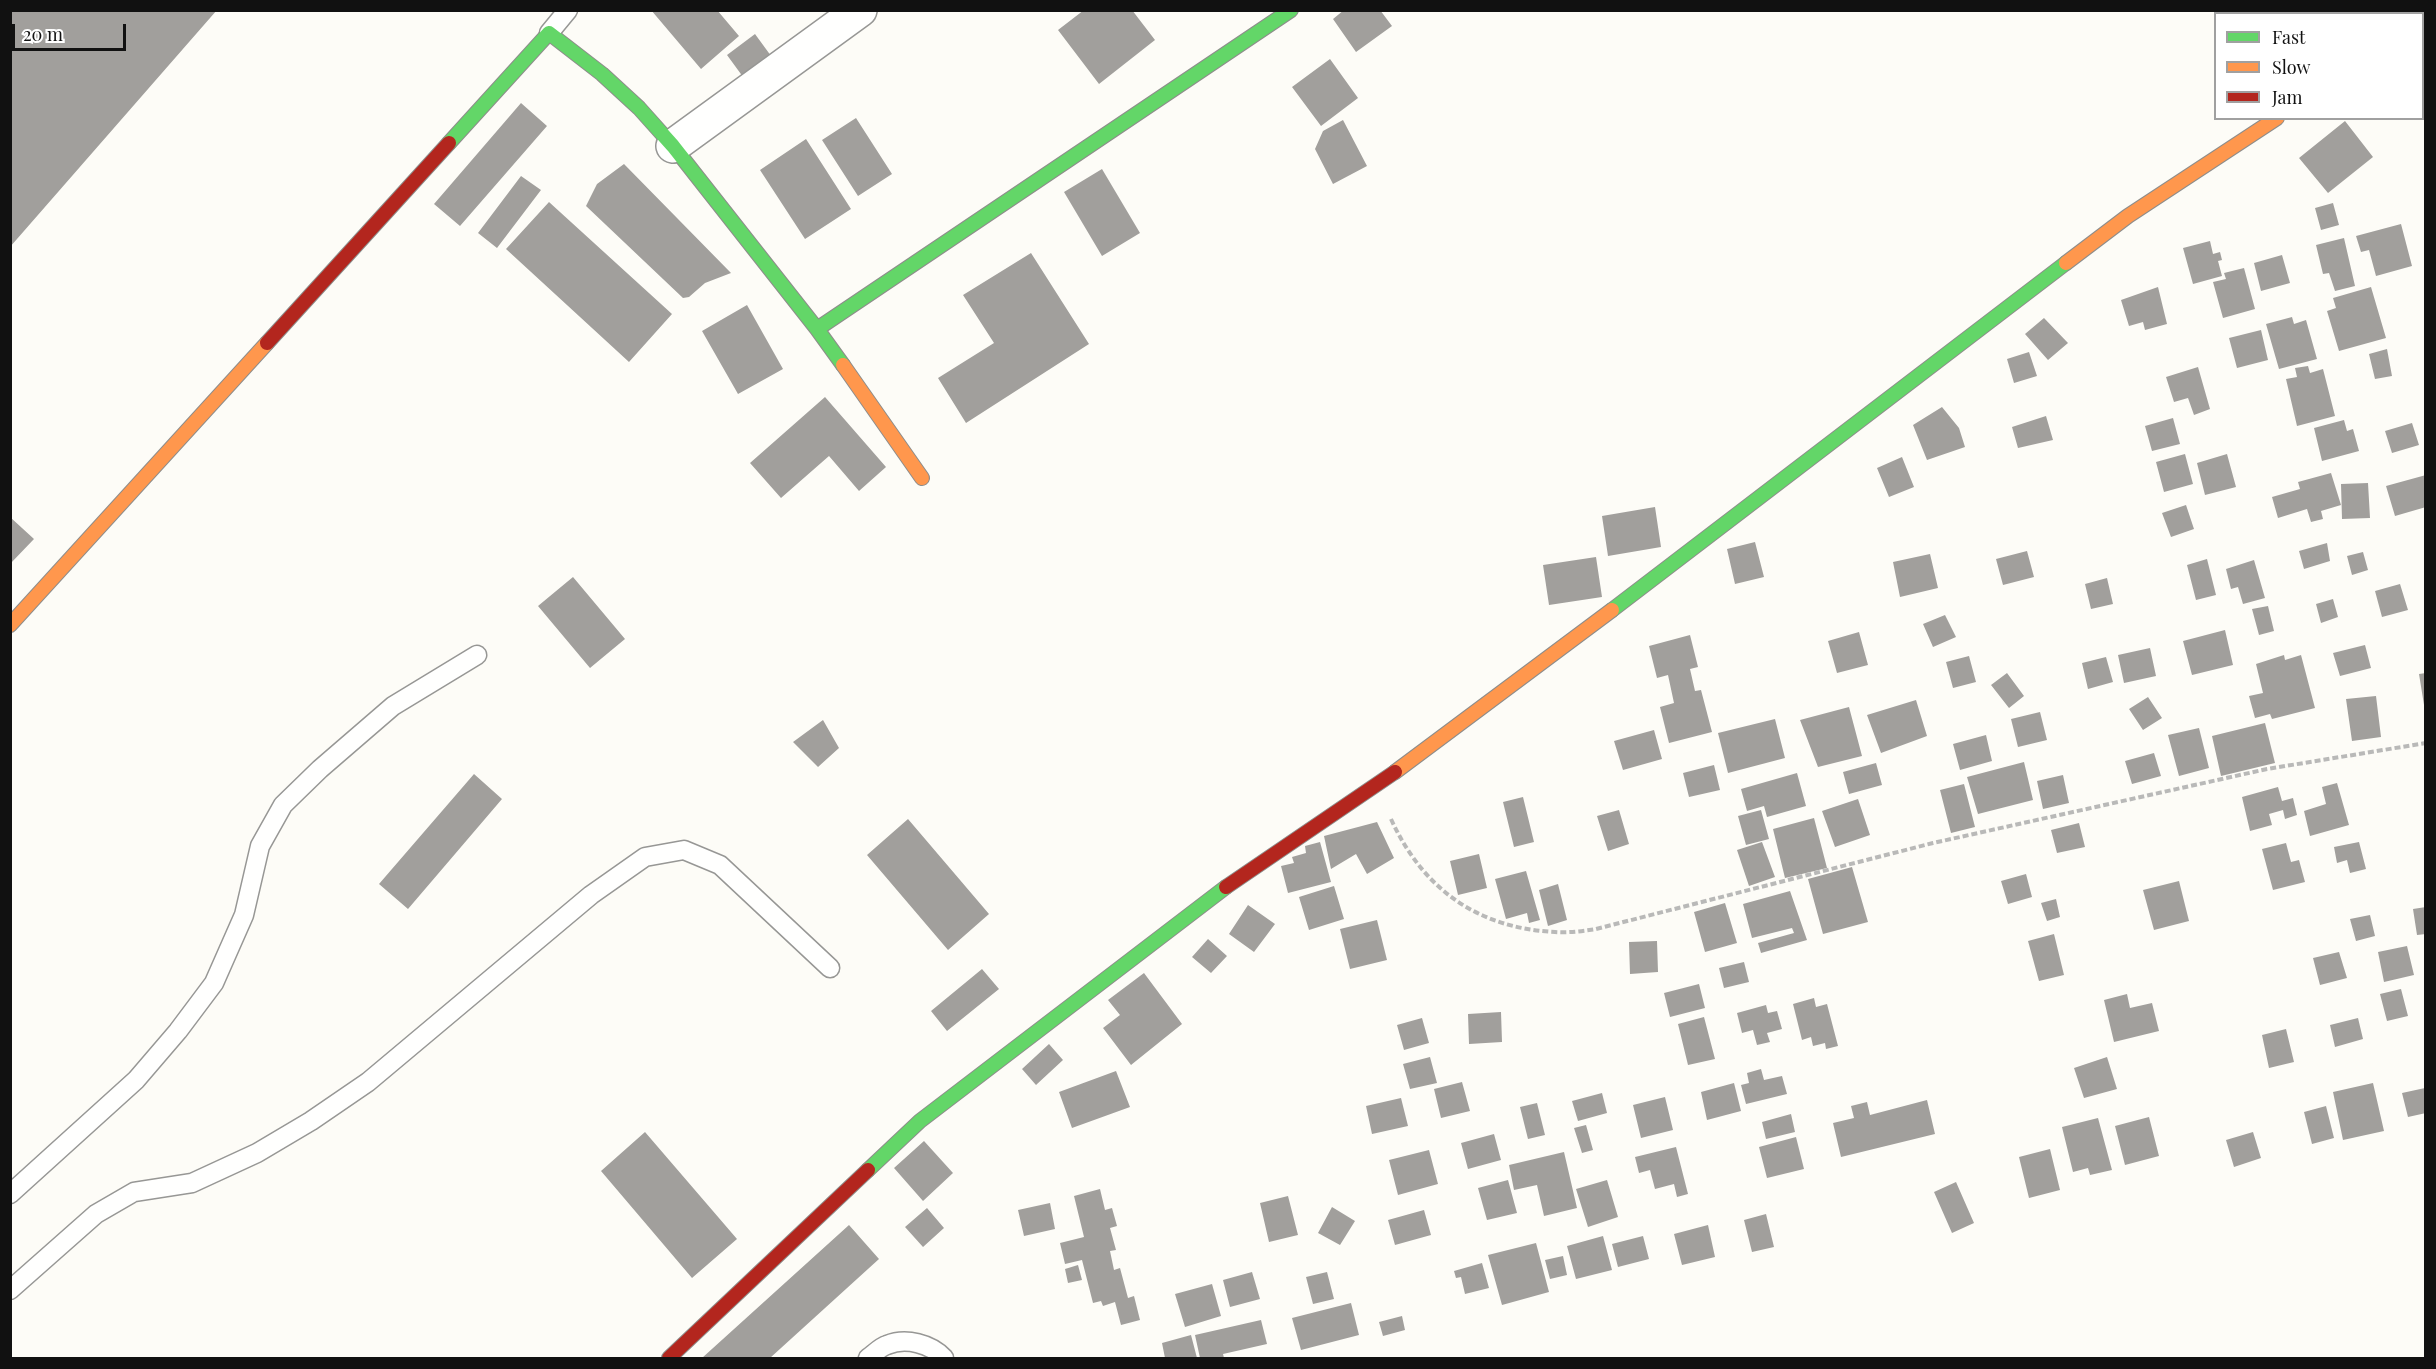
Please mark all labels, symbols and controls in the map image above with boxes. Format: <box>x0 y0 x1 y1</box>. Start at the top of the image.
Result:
scale bar <box>15 12 129 50</box>
legend <box>2214 12 2424 120</box>
text: 20 m <box>23 22 63 46</box>
text: Fast <box>2272 25 2305 49</box>
text: Slow <box>2272 55 2310 79</box>
text: Jam <box>2272 85 2302 109</box>

